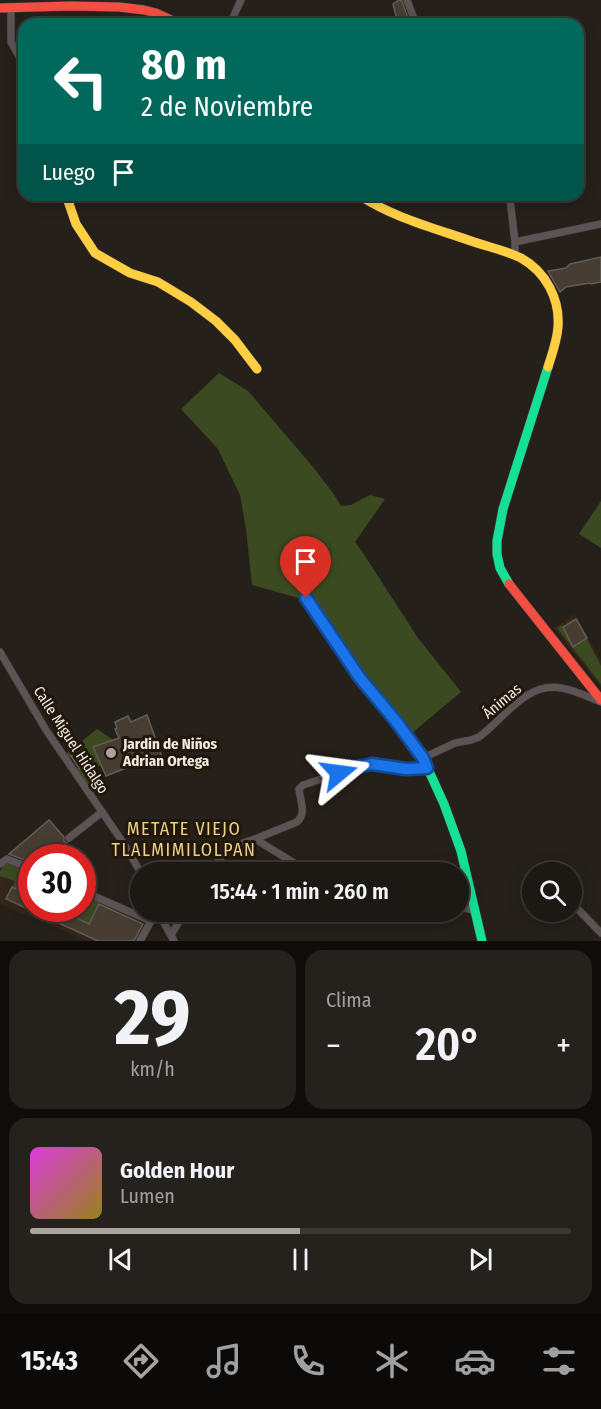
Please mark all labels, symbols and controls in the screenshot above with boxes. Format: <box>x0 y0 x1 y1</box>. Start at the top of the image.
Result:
text: 80 m <box>141 40 227 90</box>
icon: left <box>42 42 120 120</box>
text: 2 de Noviembre <box>141 91 313 123</box>
icon: arrive <box>107 156 140 189</box>
text: Luego <box>42 159 95 186</box>
pin <box>280 536 331 598</box>
icon: arrive <box>289 545 322 578</box>
street label: Ánimas <box>479 680 525 722</box>
street label: Calle Miguel Hidalgo <box>30 683 112 797</box>
place label: Jardin de Niños Adrian Ortega <box>122 735 218 770</box>
position arrow <box>307 741 371 805</box>
marker: Jardin de Niños Adrian Ortega <box>104 746 118 760</box>
district label: METATE VIEJO TLALMIMILOLPAN <box>112 818 256 861</box>
speed limit sign: 30 <box>18 844 96 922</box>
map controls <box>522 862 582 922</box>
button: search <box>522 862 582 922</box>
text: 15:44 · 1 min · 260 m <box>210 878 389 905</box>
text: 29 <box>114 971 191 1065</box>
text: Clima <box>326 988 371 1012</box>
text: 20° <box>415 1018 481 1072</box>
text: − <box>326 1026 341 1066</box>
text: + <box>556 1026 571 1066</box>
text: km/h <box>130 1057 175 1081</box>
text: Golden Hour <box>120 1157 234 1184</box>
text: Lumen <box>120 1184 175 1208</box>
icon: previous <box>104 1243 137 1276</box>
icon: pause <box>284 1243 317 1276</box>
icon: next <box>464 1243 497 1276</box>
icon: directions <box>120 1340 162 1382</box>
icon: music <box>203 1340 245 1382</box>
icon: phone <box>287 1340 329 1382</box>
icon: climate <box>371 1340 413 1382</box>
icon: car <box>454 1340 496 1382</box>
icon: filters <box>538 1340 580 1382</box>
text: 15:43 <box>21 1345 78 1377</box>

